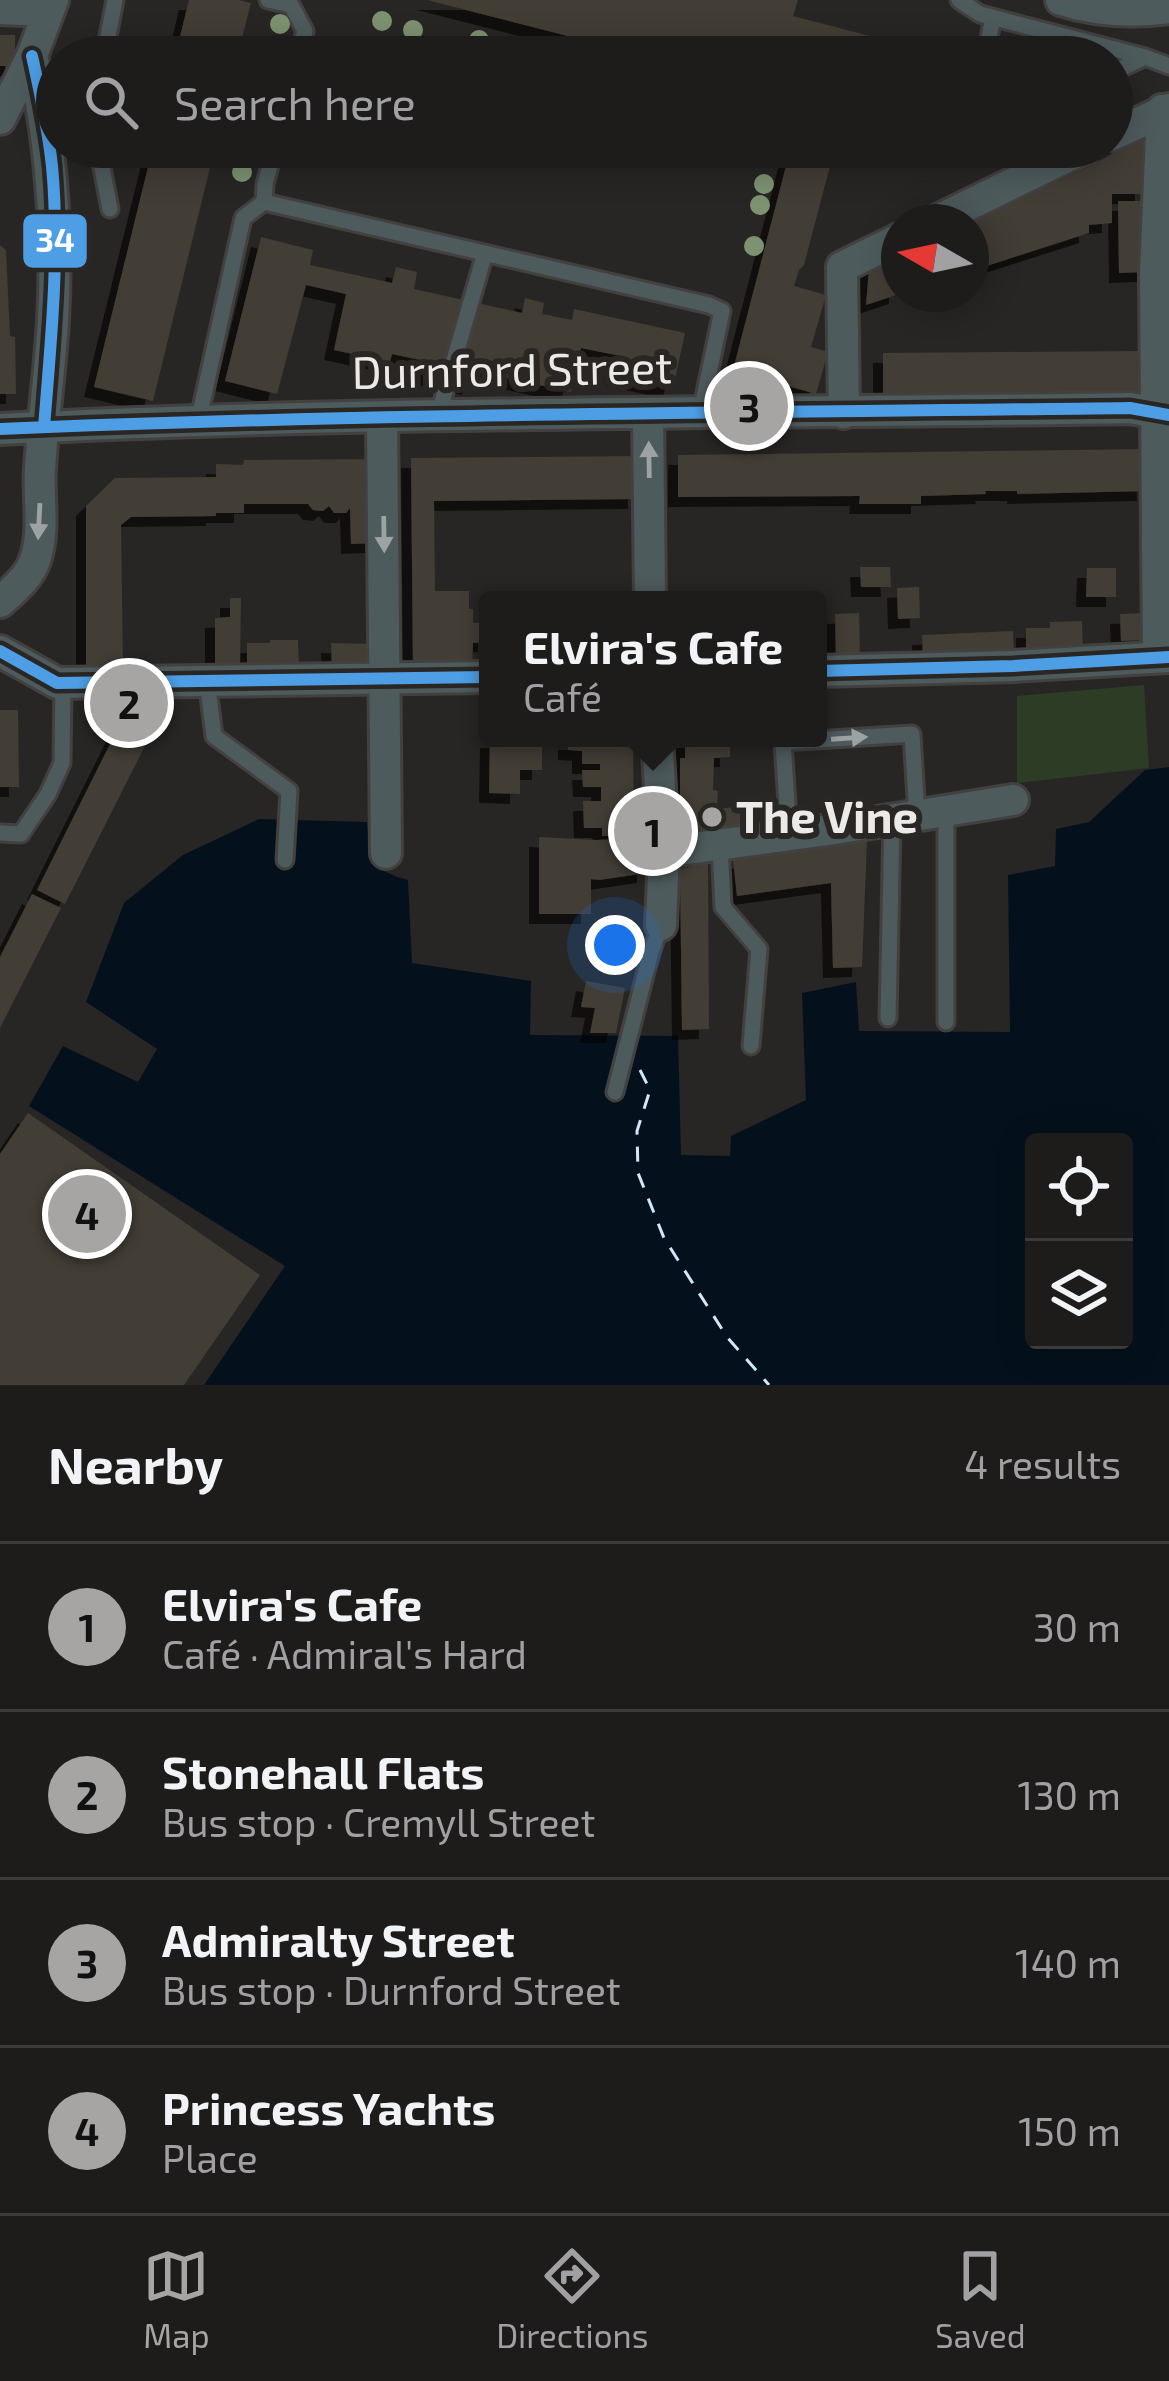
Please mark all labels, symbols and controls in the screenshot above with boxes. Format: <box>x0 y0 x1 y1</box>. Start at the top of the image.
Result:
search box <box>36 36 1133 168</box>
icon: search <box>78 69 144 135</box>
text: Search here <box>174 75 416 129</box>
north arrow <box>881 204 989 312</box>
line badge: 34 <box>21 212 89 270</box>
text: 34 <box>35 219 75 259</box>
street label: Durnford Street <box>351 338 673 398</box>
pin: 3 <box>710 361 788 451</box>
one-way arrow <box>639 440 658 478</box>
one-way arrow <box>29 503 48 541</box>
one-way arrow <box>374 516 393 554</box>
popup <box>479 591 827 747</box>
text: Elvira's Cafe <box>523 619 783 673</box>
pin: 2 <box>90 658 168 748</box>
text: Café <box>523 673 602 720</box>
one-way arrow <box>831 728 868 747</box>
pin: 1 <box>614 786 692 876</box>
place label: The Vine <box>736 788 918 842</box>
marker: The Vine <box>699 804 725 830</box>
your location <box>585 915 645 975</box>
map controls <box>1025 1133 1133 1349</box>
button: locate <box>1025 1133 1133 1241</box>
pin: 4 <box>48 1169 126 1259</box>
button: layers <box>1025 1241 1133 1349</box>
text: Nearby <box>48 1433 223 1494</box>
text: 4 results <box>964 1440 1121 1487</box>
text: Elvira's Cafe <box>162 1576 422 1630</box>
text: 1 <box>79 1603 95 1650</box>
text: 30 m <box>1033 1603 1121 1650</box>
text: Café · Admiral's Hard <box>162 1630 527 1677</box>
text: Stonehall Flats <box>162 1744 484 1798</box>
text: 2 <box>76 1771 98 1818</box>
text: 130 m <box>1017 1771 1121 1818</box>
text: Bus stop · Cremyll Street <box>162 1798 595 1845</box>
text: Admiralty Street <box>162 1912 515 1966</box>
text: 3 <box>76 1939 98 1986</box>
text: 140 m <box>1015 1939 1121 1986</box>
text: Bus stop · Durnford Street <box>162 1966 621 2013</box>
text: Princess Yachts <box>162 2080 495 2134</box>
text: 4 <box>75 2107 99 2154</box>
text: 150 m <box>1018 2107 1121 2154</box>
text: Place <box>162 2134 258 2181</box>
tab: Map <box>143 2243 210 2355</box>
tab: Directions <box>496 2243 648 2355</box>
tab: Saved <box>935 2243 1026 2355</box>

